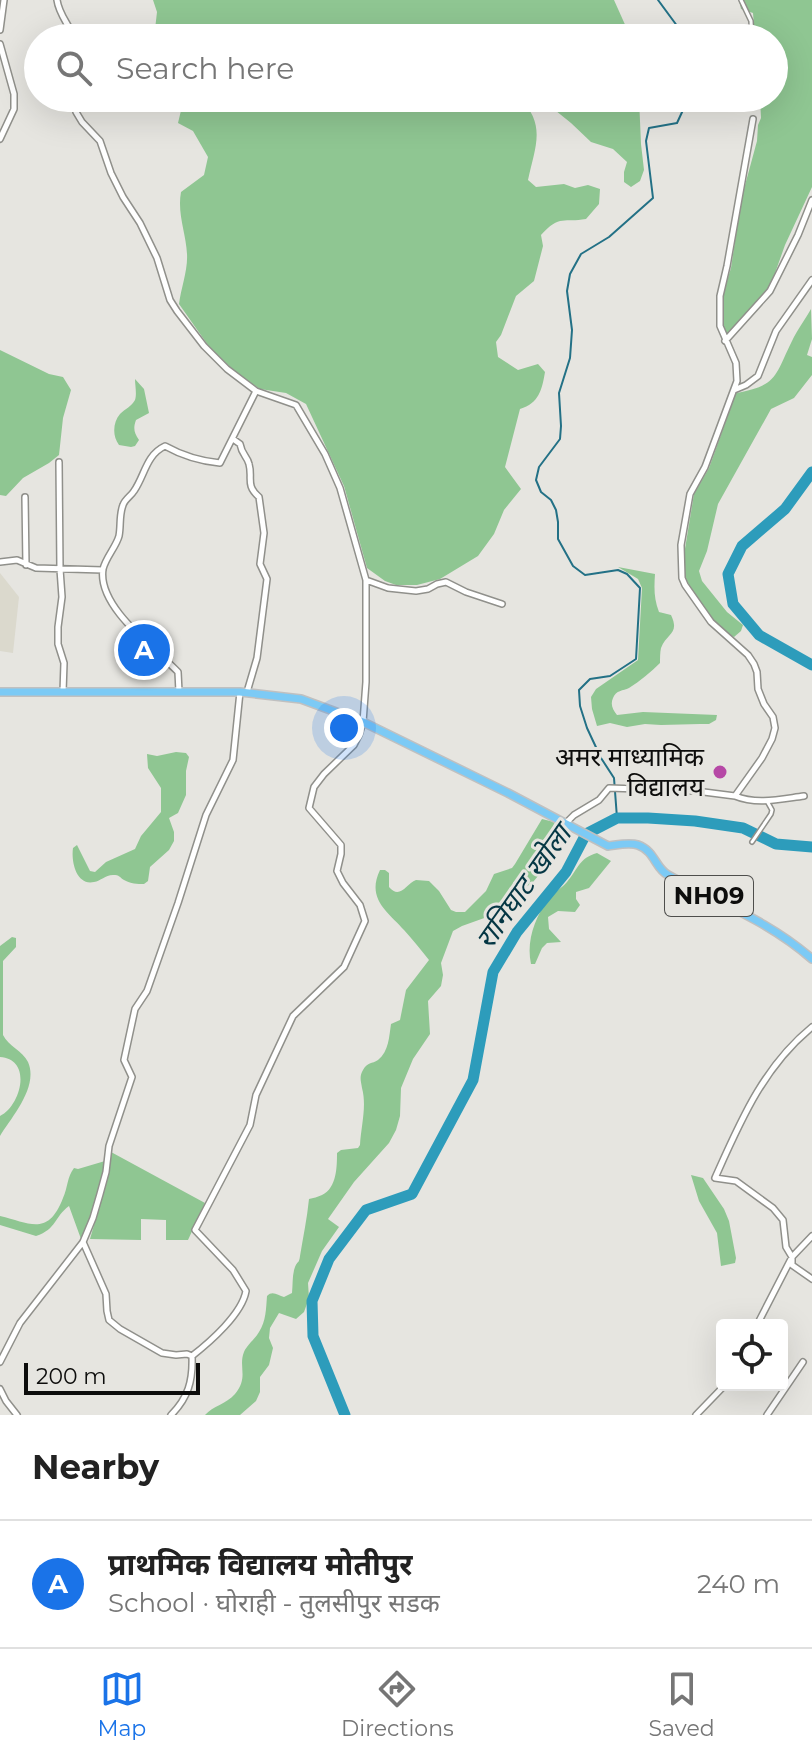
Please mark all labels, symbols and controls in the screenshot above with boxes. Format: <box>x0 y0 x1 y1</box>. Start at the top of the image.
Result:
search box <box>24 24 788 112</box>
icon: search <box>52 46 96 90</box>
text: Search here <box>116 50 294 87</box>
pin: A <box>118 620 170 680</box>
your location <box>324 708 364 748</box>
place label: अमर माध्यामिक विद्यालय <box>555 741 705 803</box>
marker: अमर माध्यामिक विद्यालय <box>711 763 729 781</box>
water label: रानिघाट खोला <box>468 815 581 955</box>
road number: NH09 <box>665 876 753 916</box>
map controls <box>716 1319 788 1391</box>
button: locate <box>716 1319 788 1391</box>
scale bar <box>24 1359 200 1395</box>
text: 200 m <box>36 1363 107 1390</box>
text: Nearby <box>32 1446 159 1488</box>
text: प्राथमिक विद्यालय मोतीपुर <box>108 1546 413 1583</box>
text: A <box>48 1568 68 1600</box>
text: 240 m <box>697 1568 780 1600</box>
text: School · घोराही - तुलसीपुर सडक <box>108 1587 440 1619</box>
tab: Map <box>97 1667 146 1742</box>
tab: Directions <box>341 1667 454 1742</box>
tab: Saved <box>649 1667 715 1742</box>

